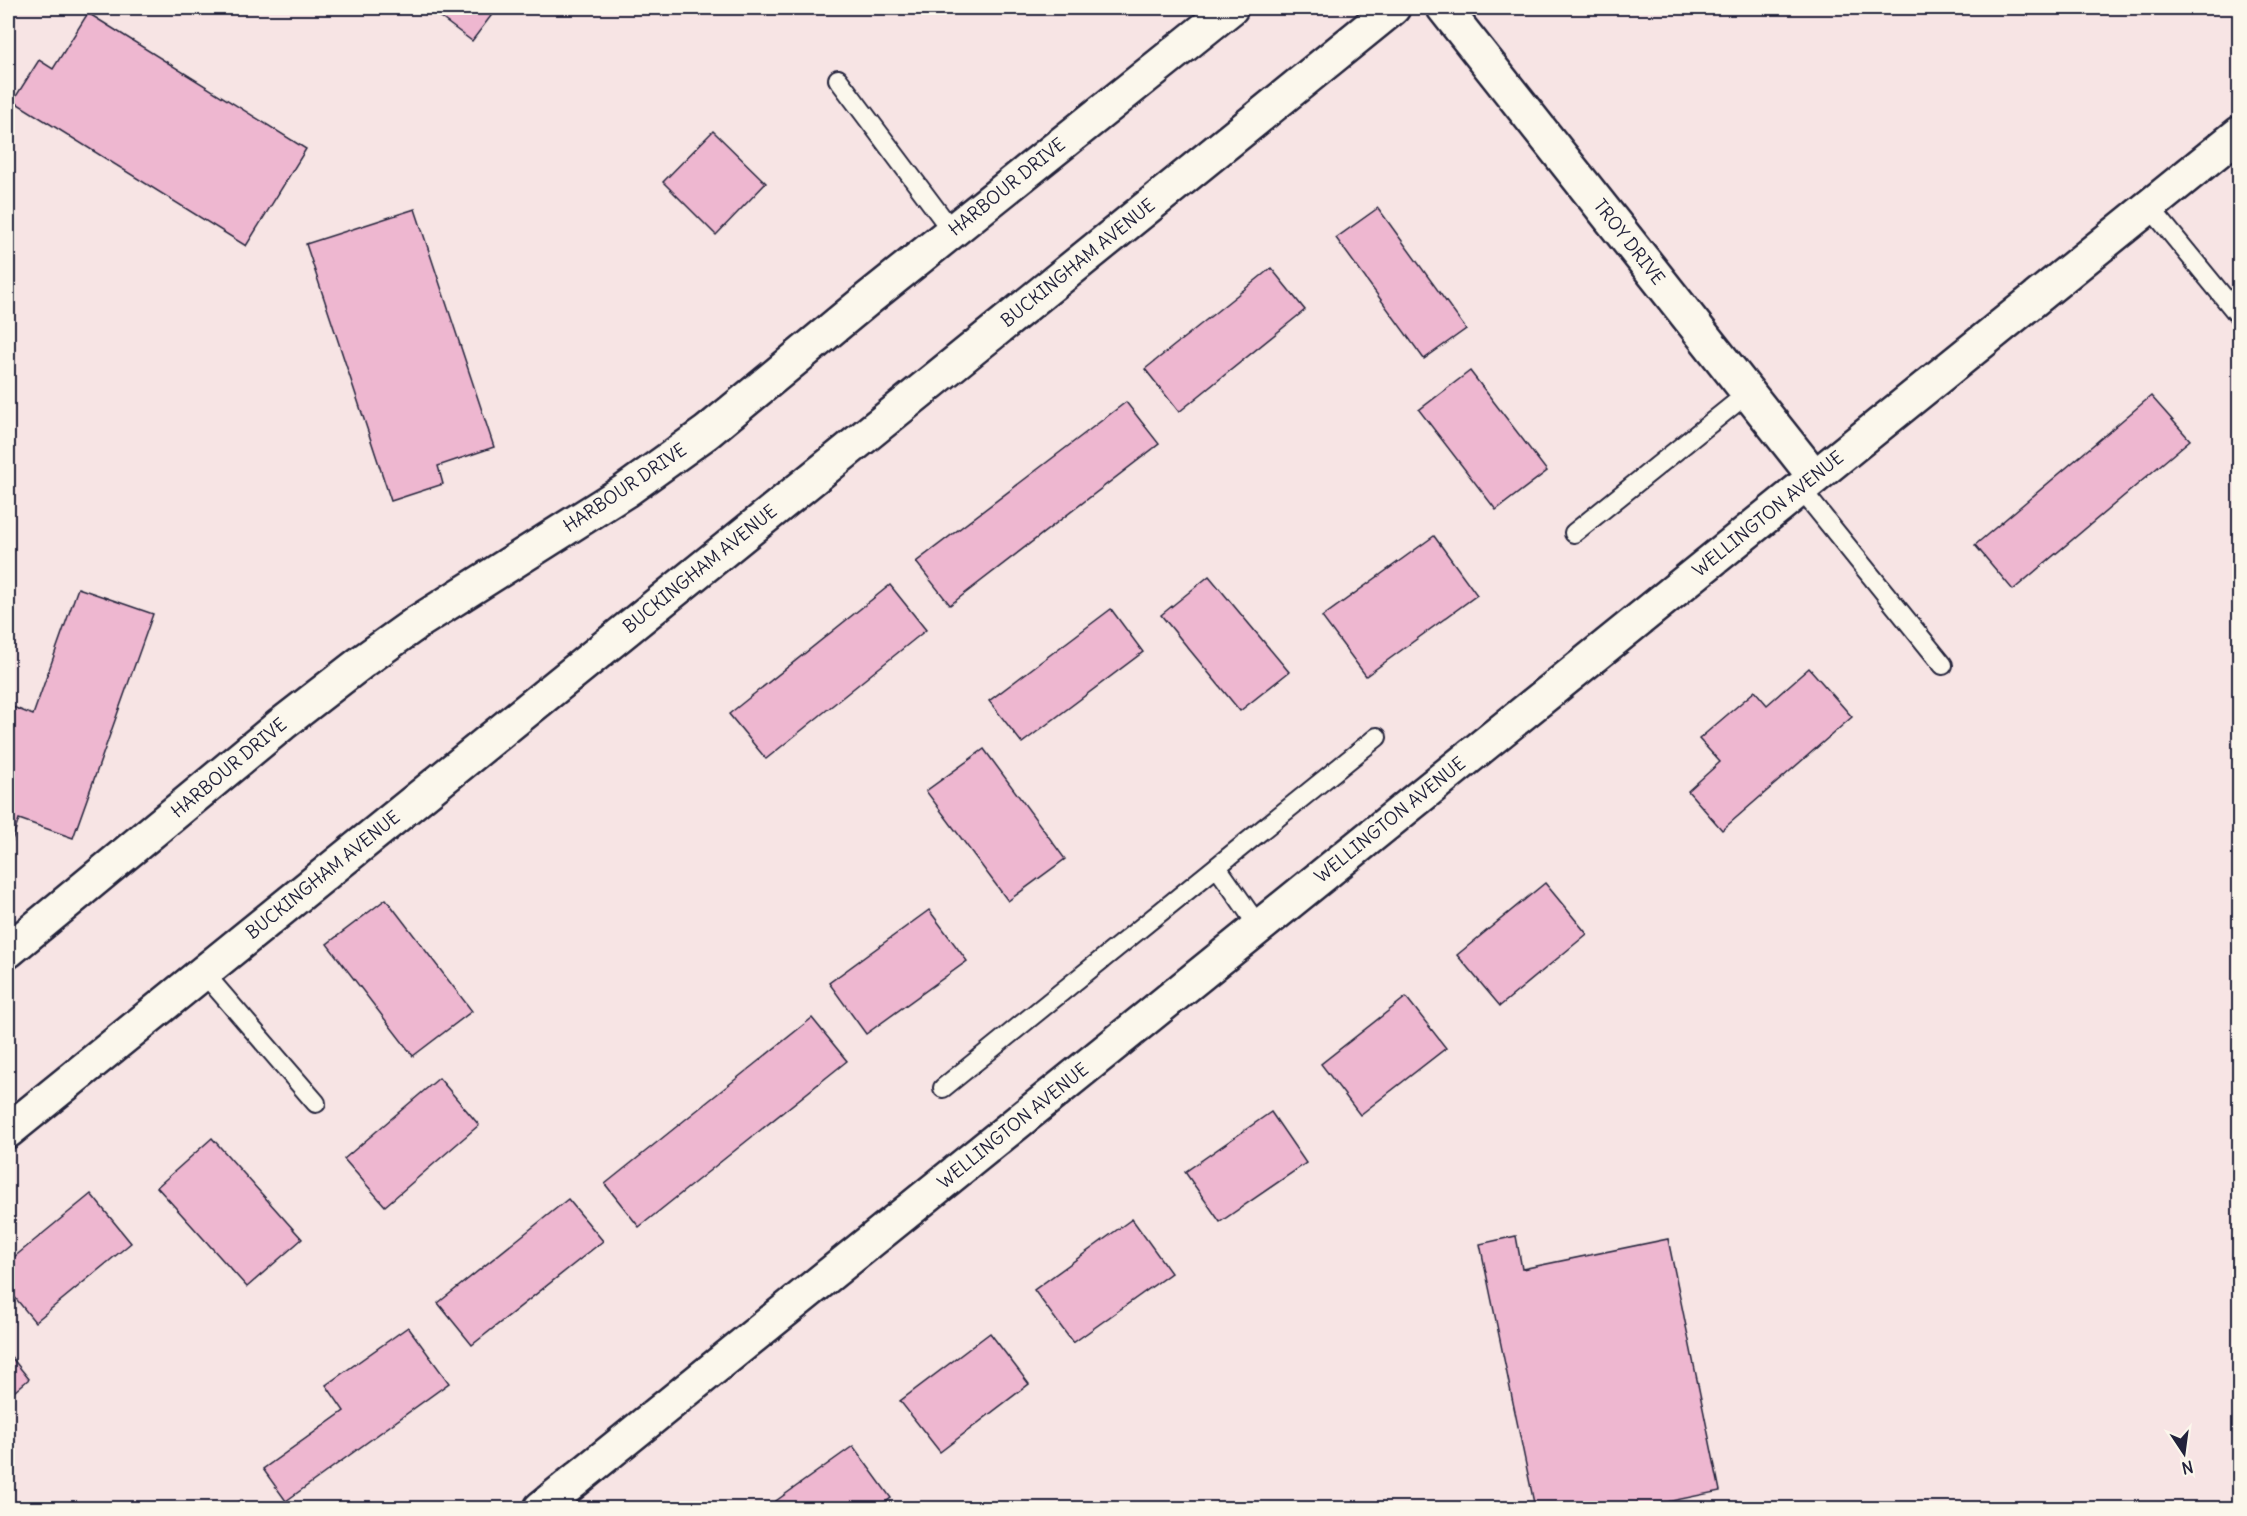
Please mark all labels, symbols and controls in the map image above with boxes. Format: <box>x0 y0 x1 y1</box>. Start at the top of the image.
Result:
street label: HARBOUR DRIVE <box>944 132 1070 241</box>
street label: BUCKINGHAM AVENUE <box>996 193 1159 332</box>
street label: TROY DRIVE <box>1589 194 1670 289</box>
street label: HARBOUR DRIVE <box>559 438 691 537</box>
street label: WELLINGTON AVENUE <box>1688 446 1848 582</box>
street label: BUCKINGHAM AVENUE <box>618 499 781 638</box>
street label: HARBOUR DRIVE <box>166 713 291 823</box>
street label: WELLINGTON AVENUE <box>1310 752 1470 888</box>
street label: BUCKINGHAM AVENUE <box>241 805 404 944</box>
street label: WELLINGTON AVENUE <box>933 1058 1093 1194</box>
north arrow <box>2154 1423 2214 1483</box>
text: N <box>2180 1457 2195 1479</box>

